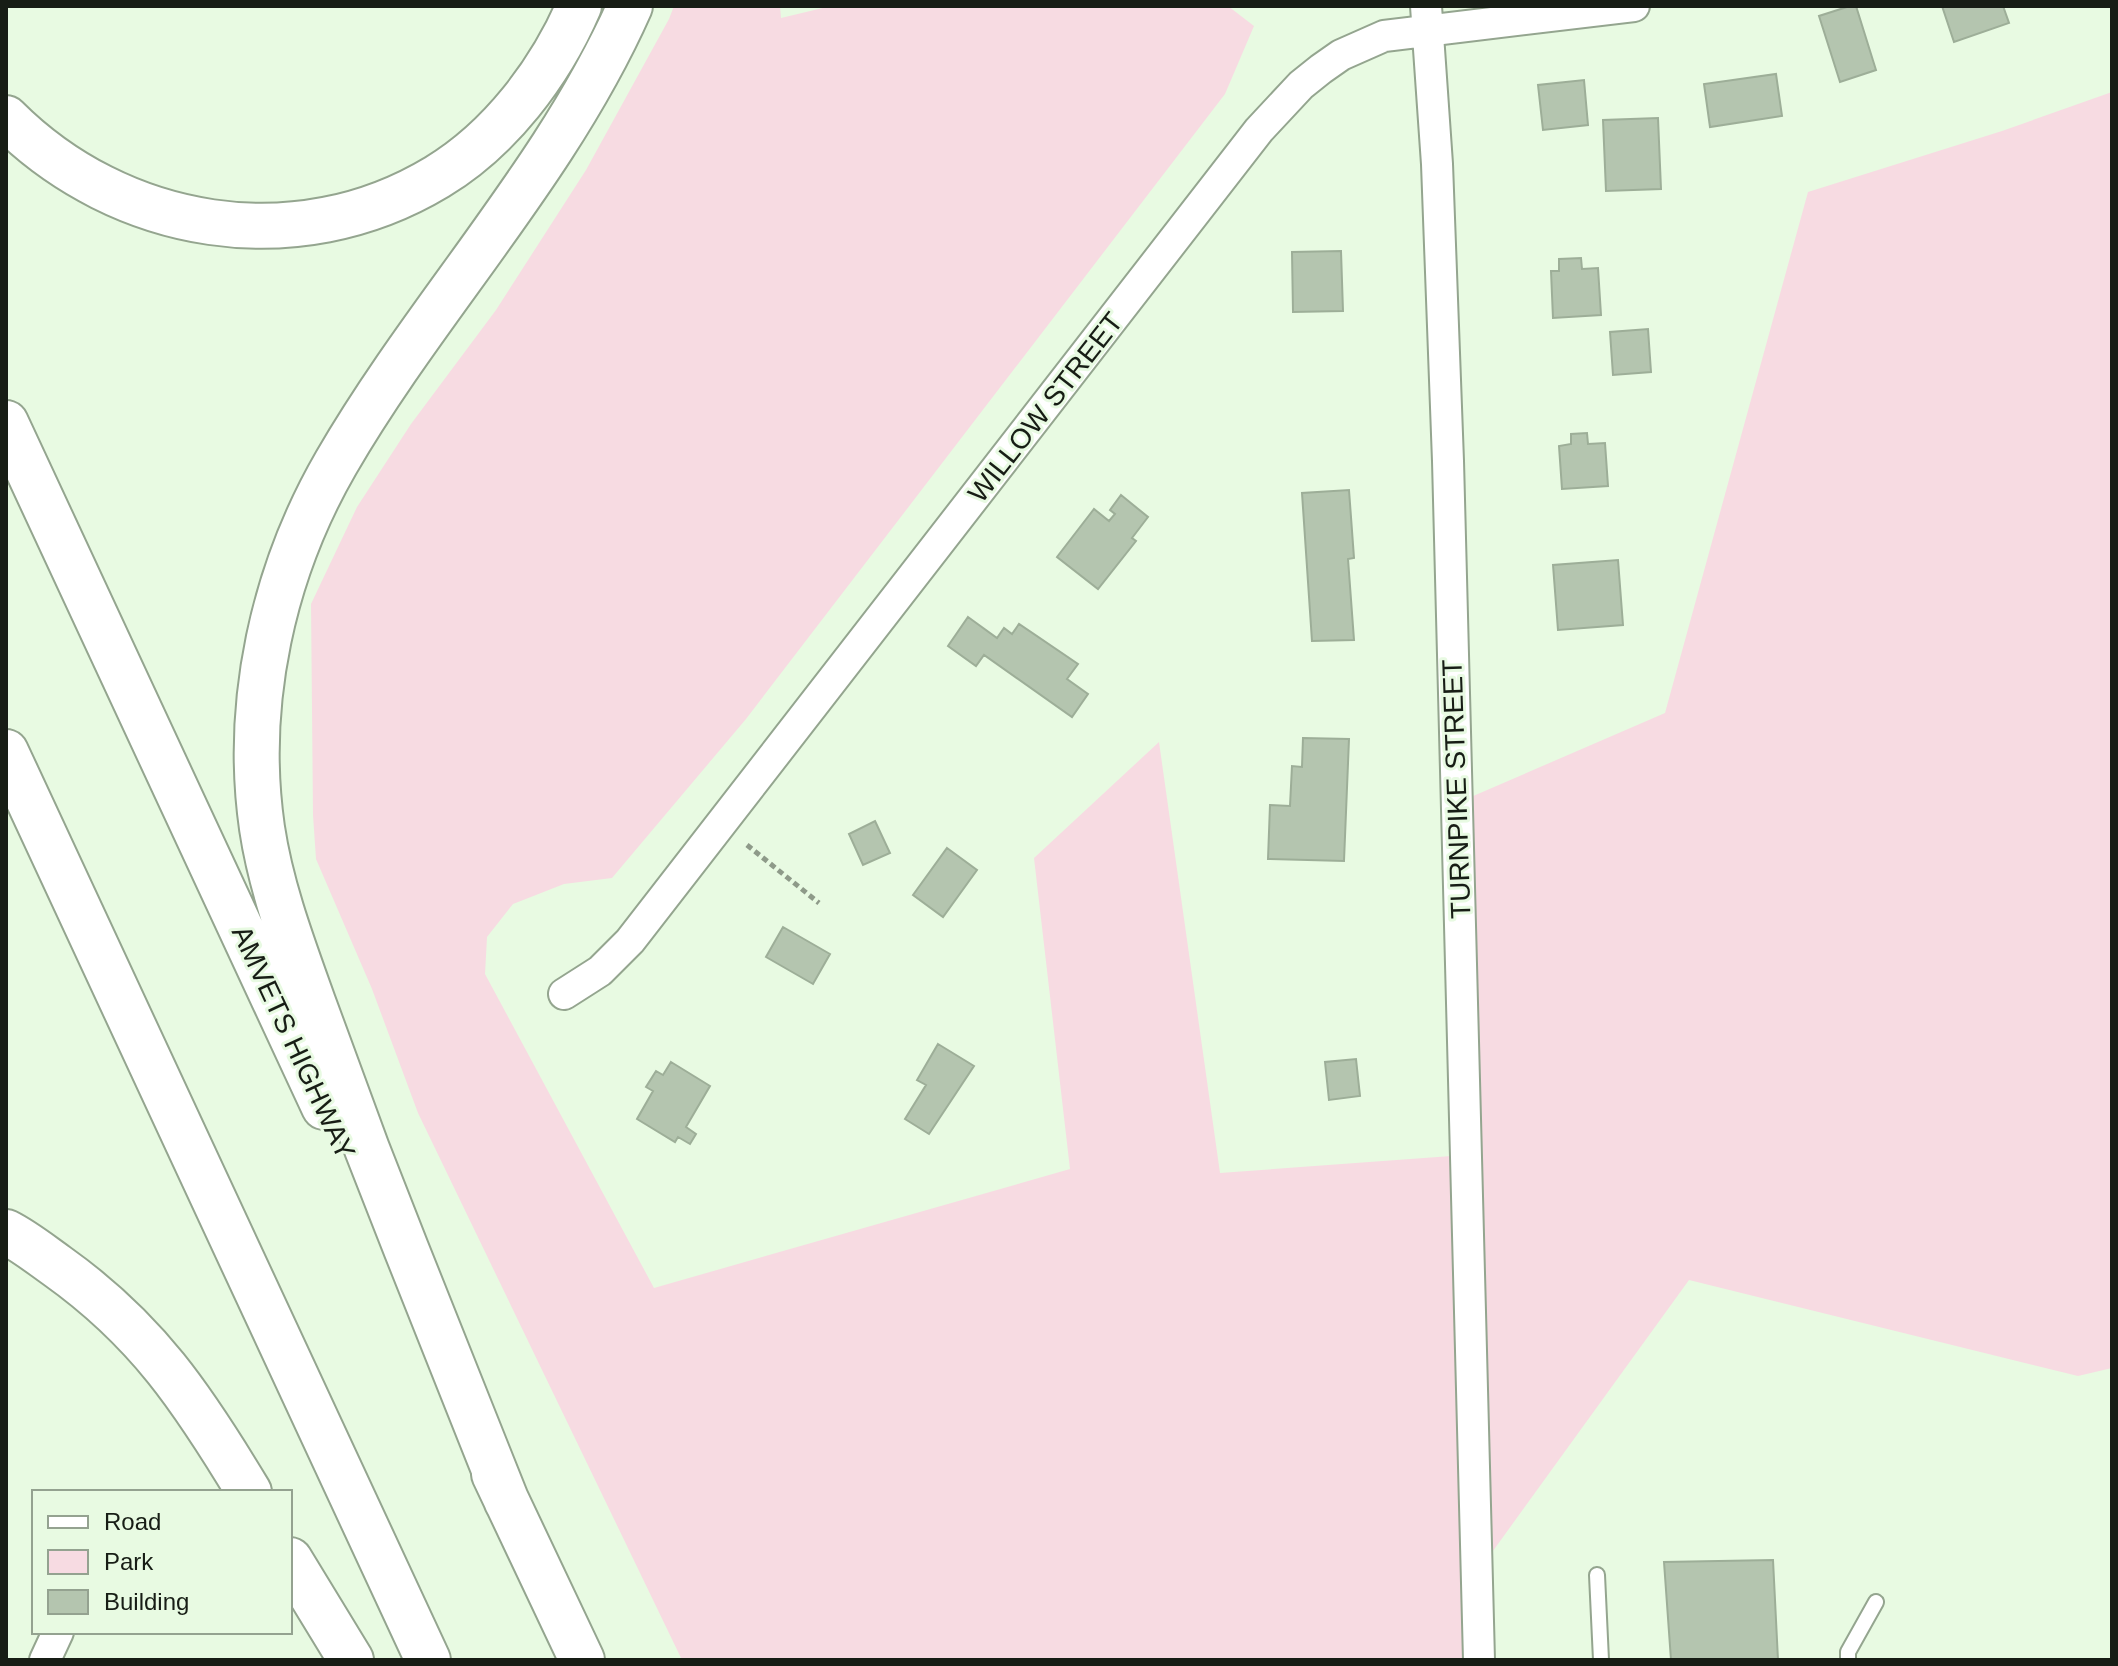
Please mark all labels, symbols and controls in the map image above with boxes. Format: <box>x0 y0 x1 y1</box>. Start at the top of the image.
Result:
street label: WILLOW STREET <box>962 306 1129 508</box>
street label: TURNPIKE STREET <box>1436 659 1477 919</box>
street label: AMVETS HIGHWAY <box>226 921 361 1164</box>
legend <box>32 1490 292 1634</box>
text: Road <box>104 1508 161 1535</box>
text: Park <box>104 1548 154 1575</box>
text: Building <box>104 1588 189 1615</box>

